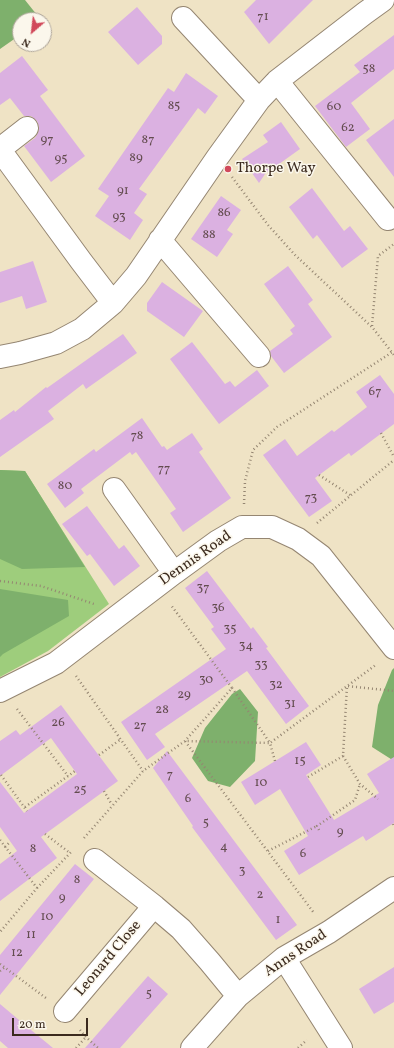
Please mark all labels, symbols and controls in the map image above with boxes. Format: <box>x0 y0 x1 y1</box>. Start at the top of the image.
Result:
house number: 71 <box>257 10 269 26</box>
north arrow <box>12 12 52 52</box>
text: N <box>20 34 34 51</box>
house number: 58 <box>363 62 375 78</box>
house number: 85 <box>168 99 180 115</box>
house number: 60 <box>327 100 341 116</box>
house number: 62 <box>341 121 355 137</box>
house number: 97 <box>40 133 54 149</box>
house number: 87 <box>142 133 154 149</box>
house number: 89 <box>129 151 143 167</box>
house number: 95 <box>55 152 67 168</box>
place label: Thorpe Way <box>236 160 316 178</box>
marker: Thorpe Way <box>223 164 233 174</box>
house number: 91 <box>117 184 129 200</box>
house number: 86 <box>217 206 231 222</box>
house number: 93 <box>112 210 126 226</box>
house number: 88 <box>202 228 216 244</box>
house number: 67 <box>369 385 381 401</box>
house number: 78 <box>131 429 143 445</box>
house number: 77 <box>158 462 170 478</box>
house number: 80 <box>58 479 72 495</box>
house number: 73 <box>305 491 317 507</box>
street label: Dennis Road <box>157 528 235 590</box>
house number: 37 <box>197 581 209 597</box>
house number: 36 <box>211 601 225 617</box>
house number: 35 <box>224 622 236 638</box>
house number: 34 <box>239 639 253 655</box>
house number: 33 <box>254 658 268 674</box>
house number: 30 <box>199 673 213 689</box>
house number: 32 <box>269 678 283 694</box>
house number: 29 <box>177 688 191 704</box>
house number: 31 <box>284 697 296 713</box>
house number: 28 <box>155 703 169 719</box>
house number: 26 <box>51 716 65 732</box>
house number: 27 <box>134 719 146 735</box>
house number: 15 <box>294 754 306 770</box>
house number: 7 <box>167 768 173 784</box>
house number: 10 <box>255 776 267 792</box>
house number: 25 <box>73 783 87 799</box>
house number: 6 <box>185 792 191 808</box>
house number: 5 <box>203 816 209 832</box>
house number: 9 <box>337 825 343 841</box>
house number: 4 <box>220 840 228 856</box>
house number: 8 <box>30 842 36 858</box>
house number: 6 <box>300 847 306 863</box>
house number: 3 <box>239 864 245 880</box>
house number: 8 <box>74 873 80 889</box>
house number: 2 <box>257 888 263 904</box>
house number: 9 <box>59 891 65 907</box>
house number: 10 <box>41 910 53 926</box>
house number: 1 <box>275 913 281 929</box>
street label: Leonard Close <box>72 917 146 1001</box>
street label: Anns Road <box>261 926 331 982</box>
house number: 11 <box>26 928 36 944</box>
house number: 12 <box>11 946 23 962</box>
house number: 5 <box>146 987 152 1003</box>
scale bar <box>14 1010 90 1036</box>
text: 20 m <box>19 1017 46 1033</box>

